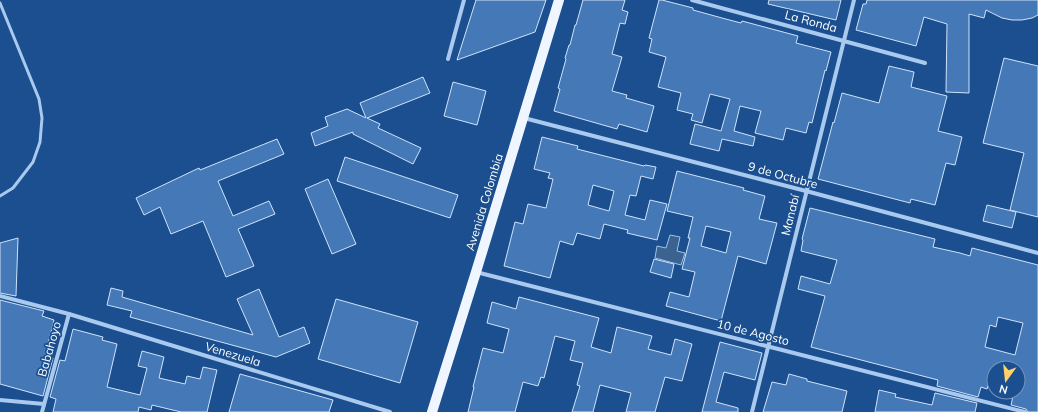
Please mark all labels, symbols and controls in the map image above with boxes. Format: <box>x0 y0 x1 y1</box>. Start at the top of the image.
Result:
street label: La Ronda <box>783 7 839 35</box>
street label: Avenida Colombia <box>462 152 506 252</box>
street label: 9 de Octubre <box>747 158 819 192</box>
street label: Manabí <box>778 192 803 237</box>
street label: 10 de Agosto <box>715 316 791 348</box>
street label: Babahoyo <box>34 320 64 378</box>
street label: Venezuela <box>203 338 263 370</box>
north arrow <box>986 360 1026 400</box>
text: N <box>998 382 1009 397</box>

